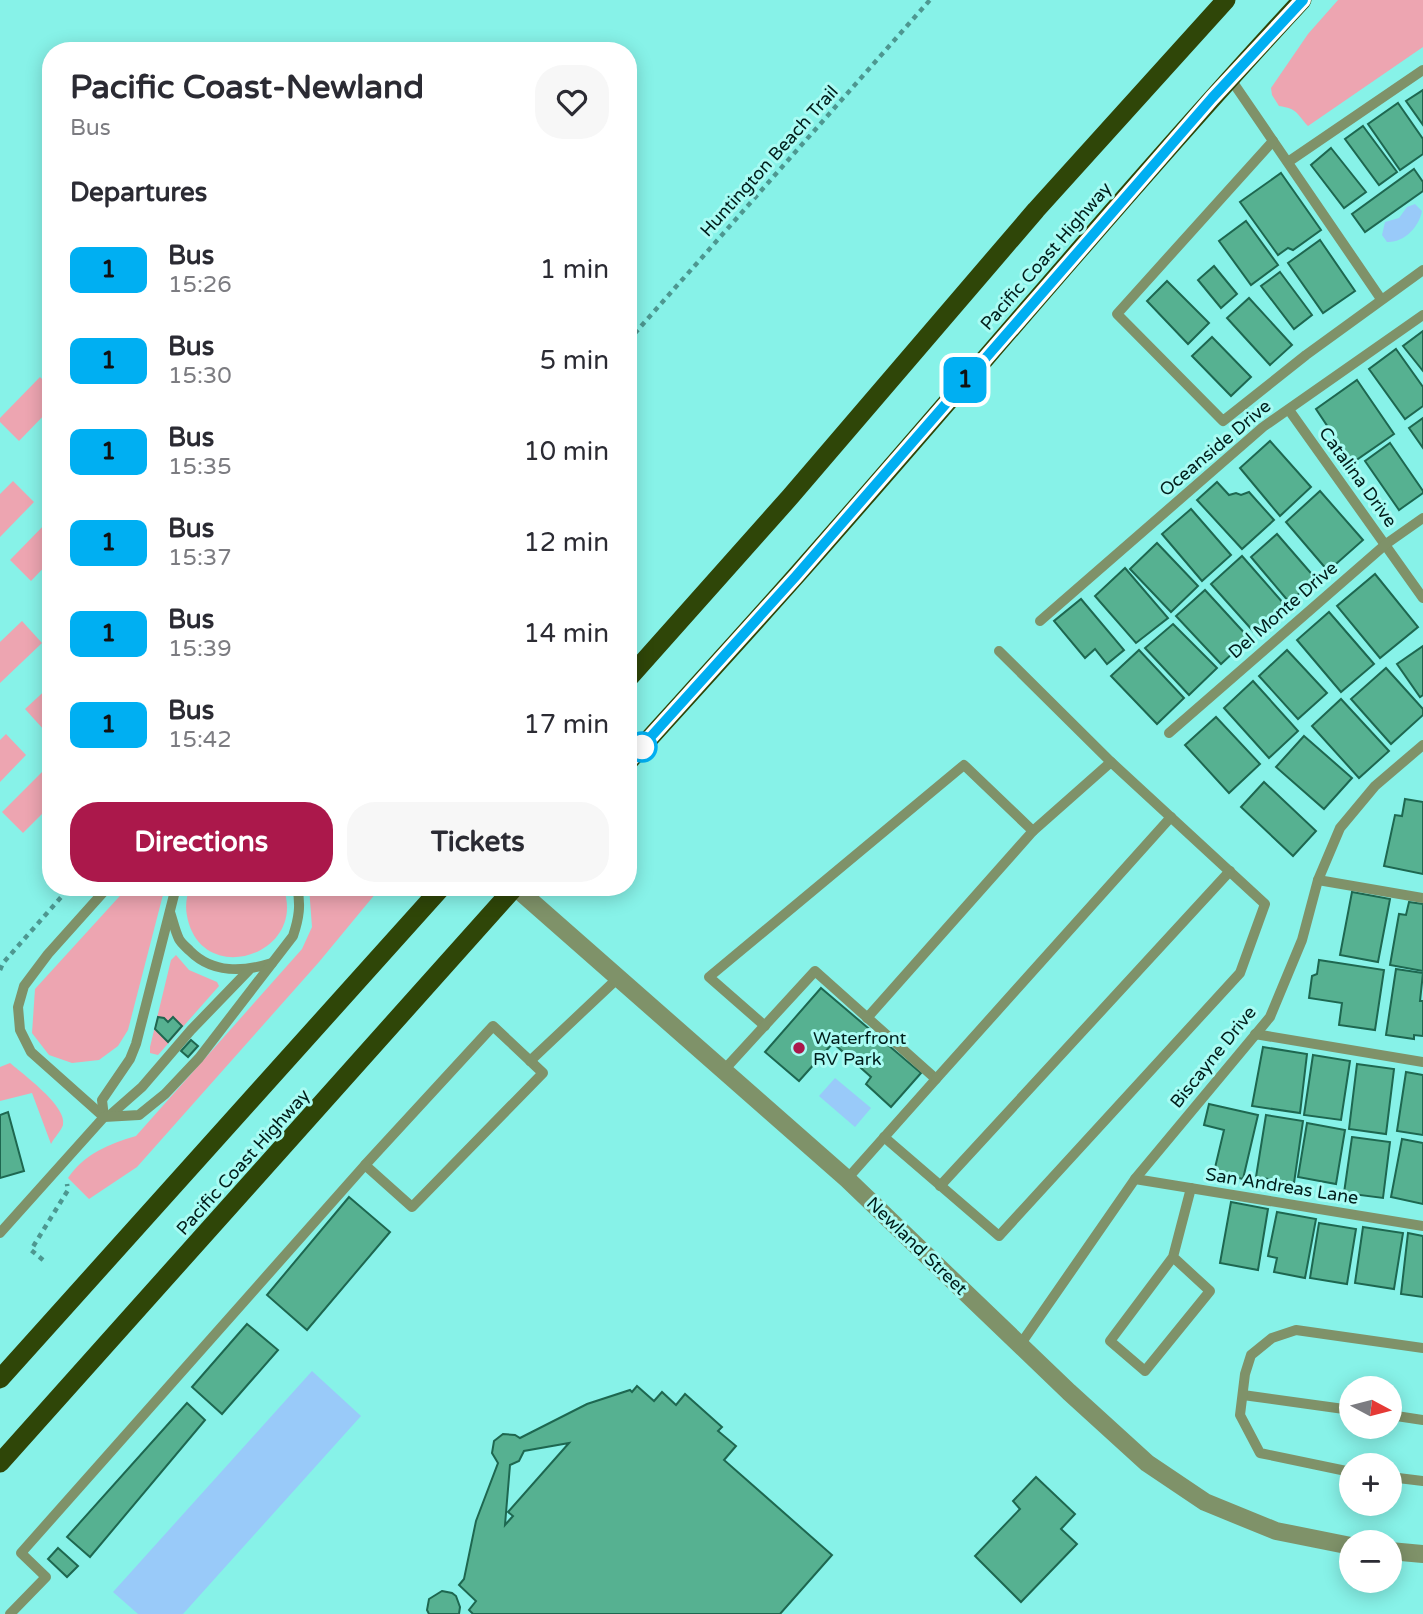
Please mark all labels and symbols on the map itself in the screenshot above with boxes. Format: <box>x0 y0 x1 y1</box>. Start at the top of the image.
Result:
street label: Huntington Beach Trail <box>695 81 843 241</box>
street label: Pacific Coast Highway <box>976 177 1116 334</box>
line badge: 1 <box>942 357 988 403</box>
street label: Oceanside Drive <box>1155 395 1275 501</box>
street label: Catalina Drive <box>1314 423 1402 531</box>
street label: Del Monte Drive <box>1224 557 1342 663</box>
unlabelled marker <box>627 732 657 762</box>
street label: Biscayne Drive <box>1165 1002 1261 1112</box>
place label: Waterfront RV Park <box>813 1027 906 1070</box>
marker: Waterfront RV Park <box>791 1040 807 1056</box>
street label: Pacific Coast Highway <box>172 1084 315 1240</box>
street label: San Andreas Lane <box>1204 1163 1360 1209</box>
street label: Newland Street <box>862 1192 972 1300</box>
north arrow <box>1339 1376 1402 1438</box>

